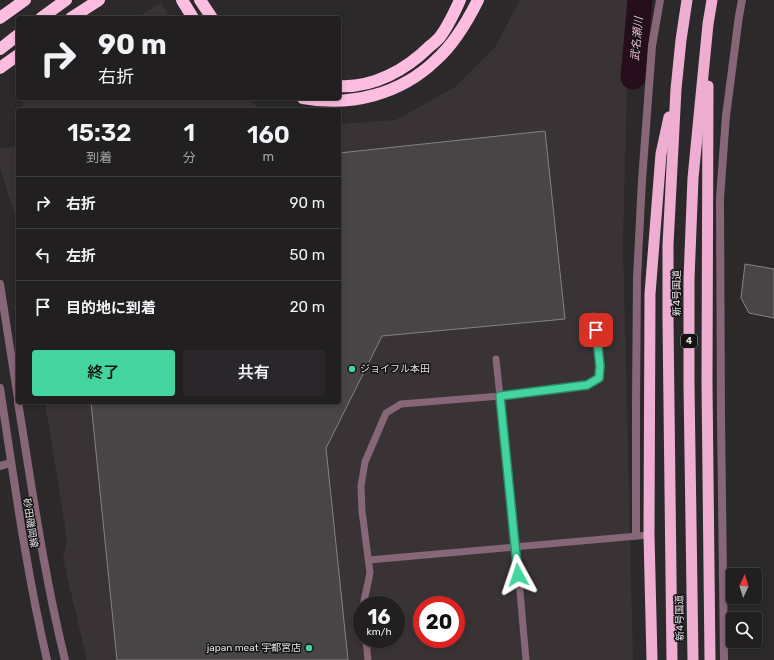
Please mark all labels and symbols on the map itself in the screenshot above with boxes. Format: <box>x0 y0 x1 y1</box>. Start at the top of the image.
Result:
water label: 武名瀬川 <box>629 16 645 61</box>
street label: 新4号国道 <box>671 270 683 316</box>
pin <box>579 313 613 347</box>
road number: 4 <box>681 334 697 348</box>
place label: ジョイフル本田 <box>360 363 430 375</box>
marker: ジョイフル本田 <box>347 364 357 374</box>
street label: 砂田磯岡線 <box>20 497 40 549</box>
position arrow <box>497 554 539 596</box>
north arrow <box>726 568 762 604</box>
street label: 新4号国道 <box>674 595 686 641</box>
speed limit sign: 20 <box>413 596 465 648</box>
place label: japan meat 宇都宮店 <box>206 642 301 654</box>
marker: japan meat 宇都宮店 <box>304 643 314 653</box>

